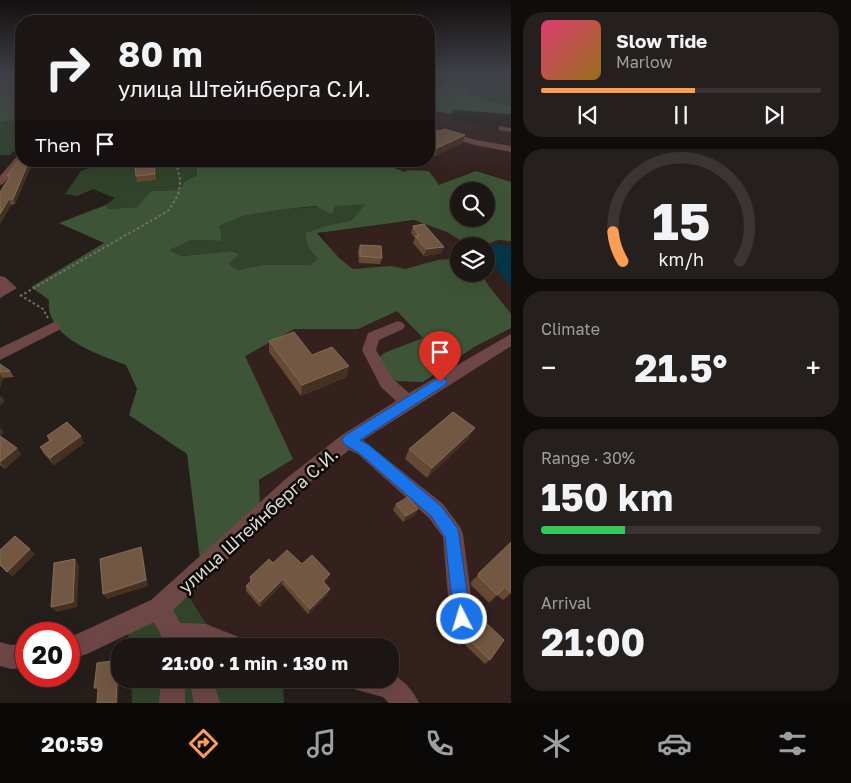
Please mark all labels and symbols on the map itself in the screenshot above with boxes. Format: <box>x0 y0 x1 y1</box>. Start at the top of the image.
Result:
pin <box>419 331 461 382</box>
street label: улица Штейнберга С.И. <box>174 443 342 597</box>
position arrow <box>435 592 487 644</box>
speed limit sign: 20 <box>15 622 80 687</box>

